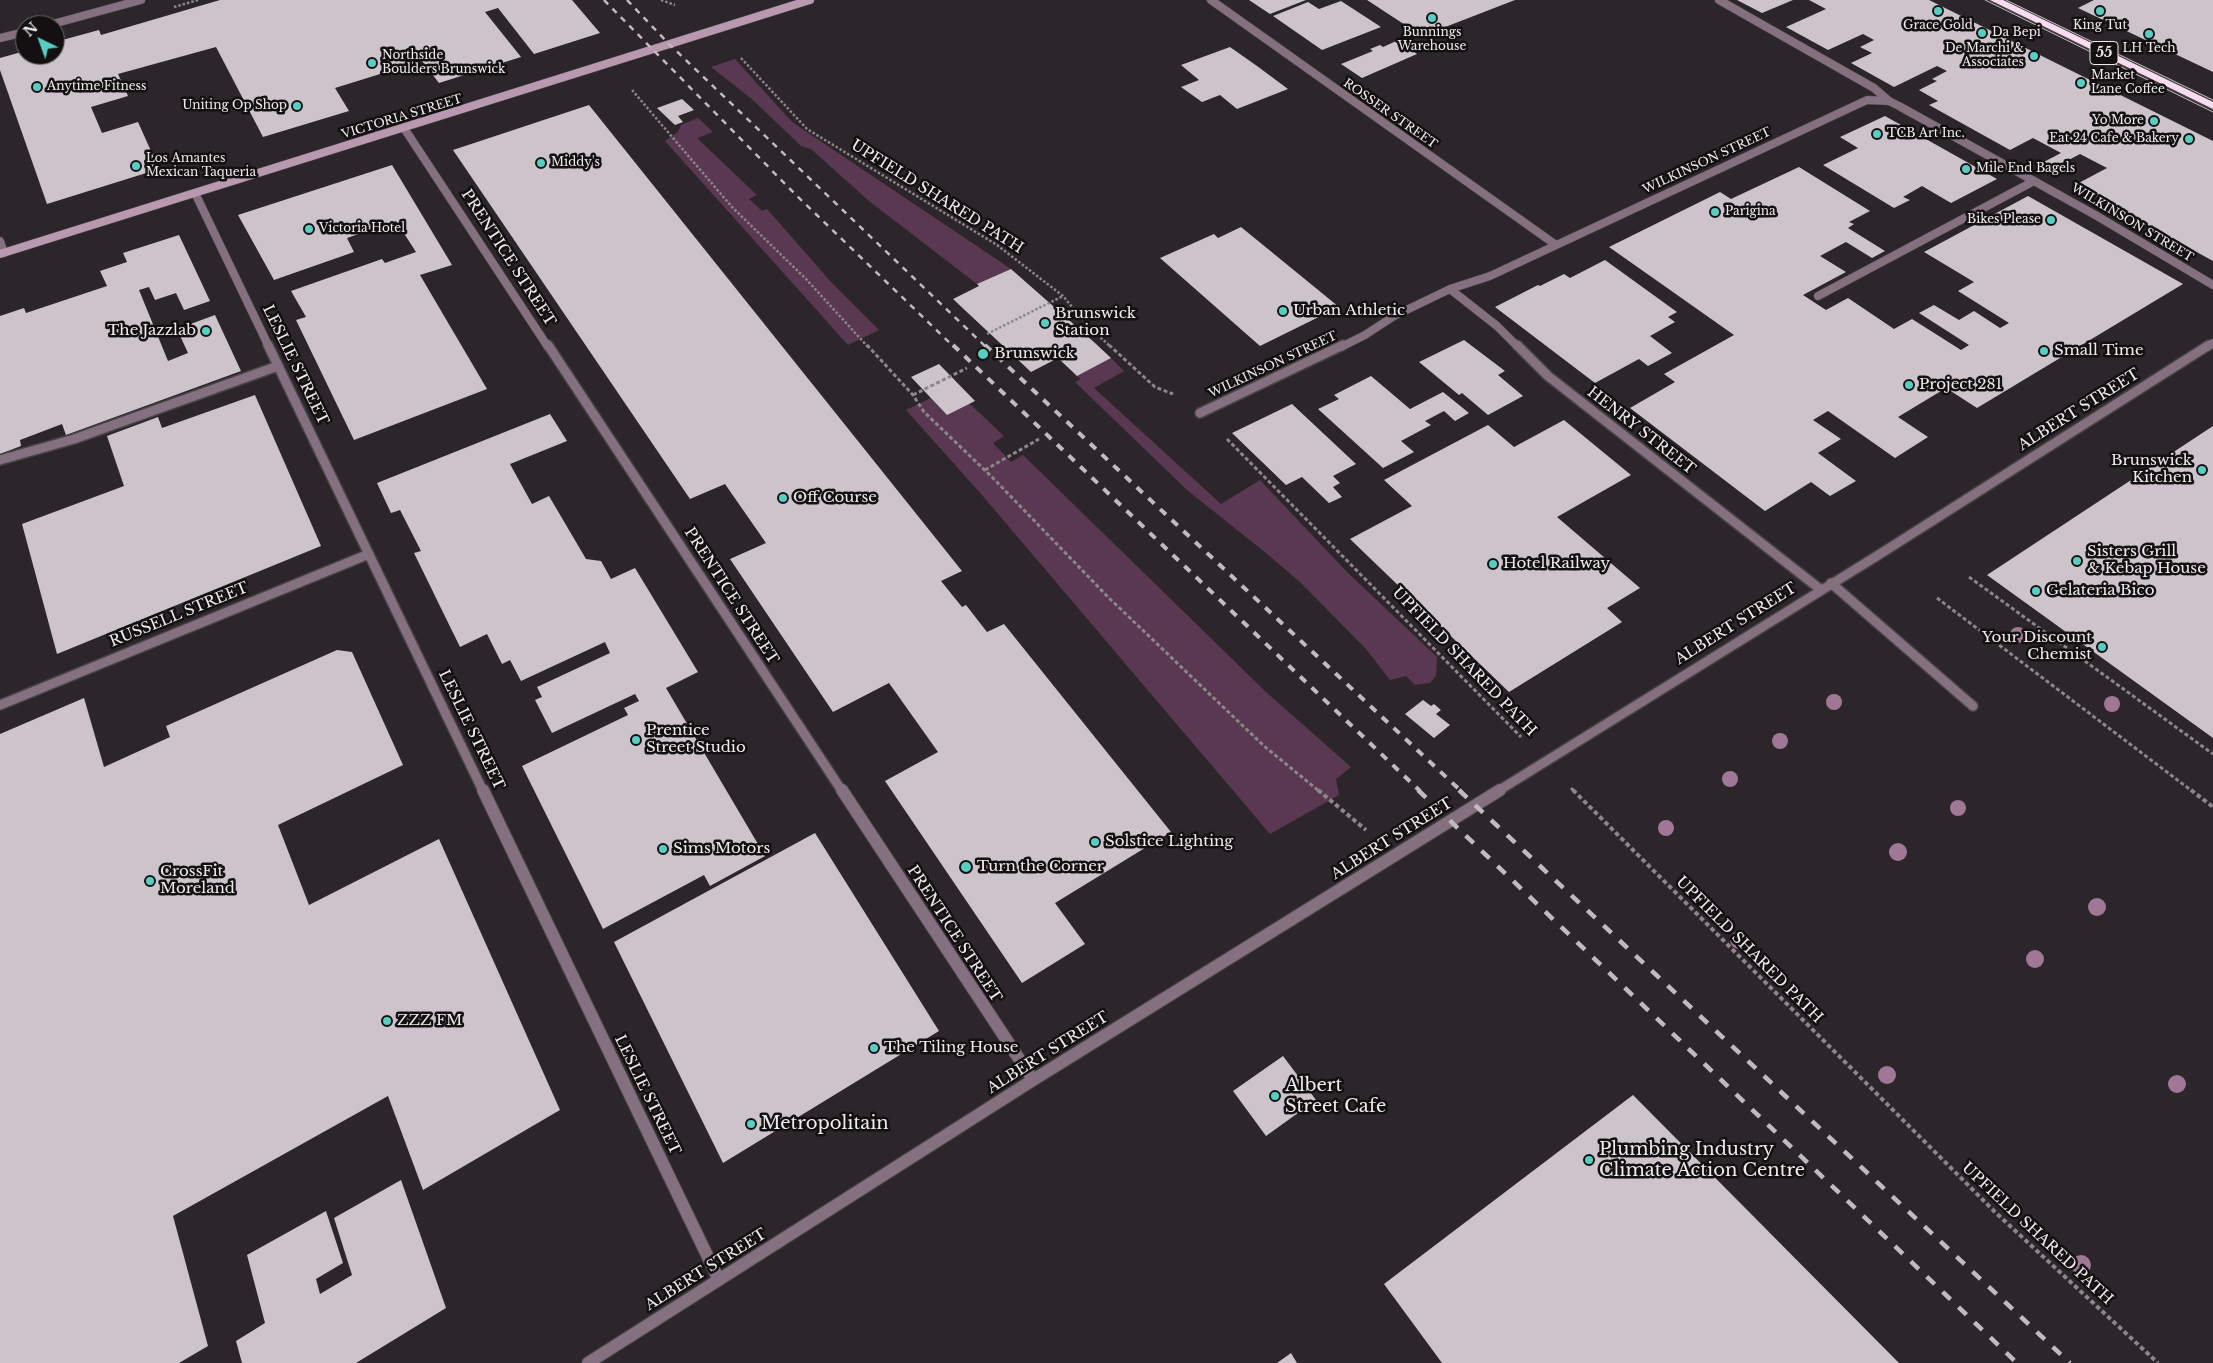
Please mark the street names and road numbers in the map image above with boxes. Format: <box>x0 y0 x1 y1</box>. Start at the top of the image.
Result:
road number: 55 <box>2090 42 2118 64</box>
street label: ROSSER STREET <box>1340 76 1440 152</box>
street label: VICTORIA STREET <box>340 92 464 142</box>
street label: WILKINSON STREET <box>1641 125 1773 197</box>
street label: UPFIELD SHARED PATH <box>847 136 1027 258</box>
street label: WILKINSON STREET <box>2068 181 2196 265</box>
street label: PRENTICE STREET <box>457 186 559 330</box>
street label: LESLIE STREET <box>258 302 332 428</box>
street label: WILKINSON STREET <box>1207 329 1339 401</box>
street label: ALBERT STREET <box>2015 365 2143 455</box>
street label: HENRY STREET <box>1583 383 1699 479</box>
street label: PRENTICE STREET <box>680 524 782 668</box>
street label: RUSSELL STREET <box>107 579 251 651</box>
street label: ALBERT STREET <box>1672 579 1800 669</box>
street label: UPFIELD SHARED PATH <box>1388 584 1540 740</box>
street label: LESLIE STREET <box>434 667 508 793</box>
street label: ALBERT STREET <box>1328 794 1456 884</box>
street label: PRENTICE STREET <box>903 862 1005 1006</box>
street label: UPFIELD SHARED PATH <box>1672 873 1826 1027</box>
street label: ALBERT STREET <box>984 1008 1112 1098</box>
street label: LESLIE STREET <box>610 1032 684 1158</box>
street label: UPFIELD SHARED PATH <box>1958 1159 2116 1309</box>
street label: ALBERT STREET <box>642 1225 770 1315</box>

